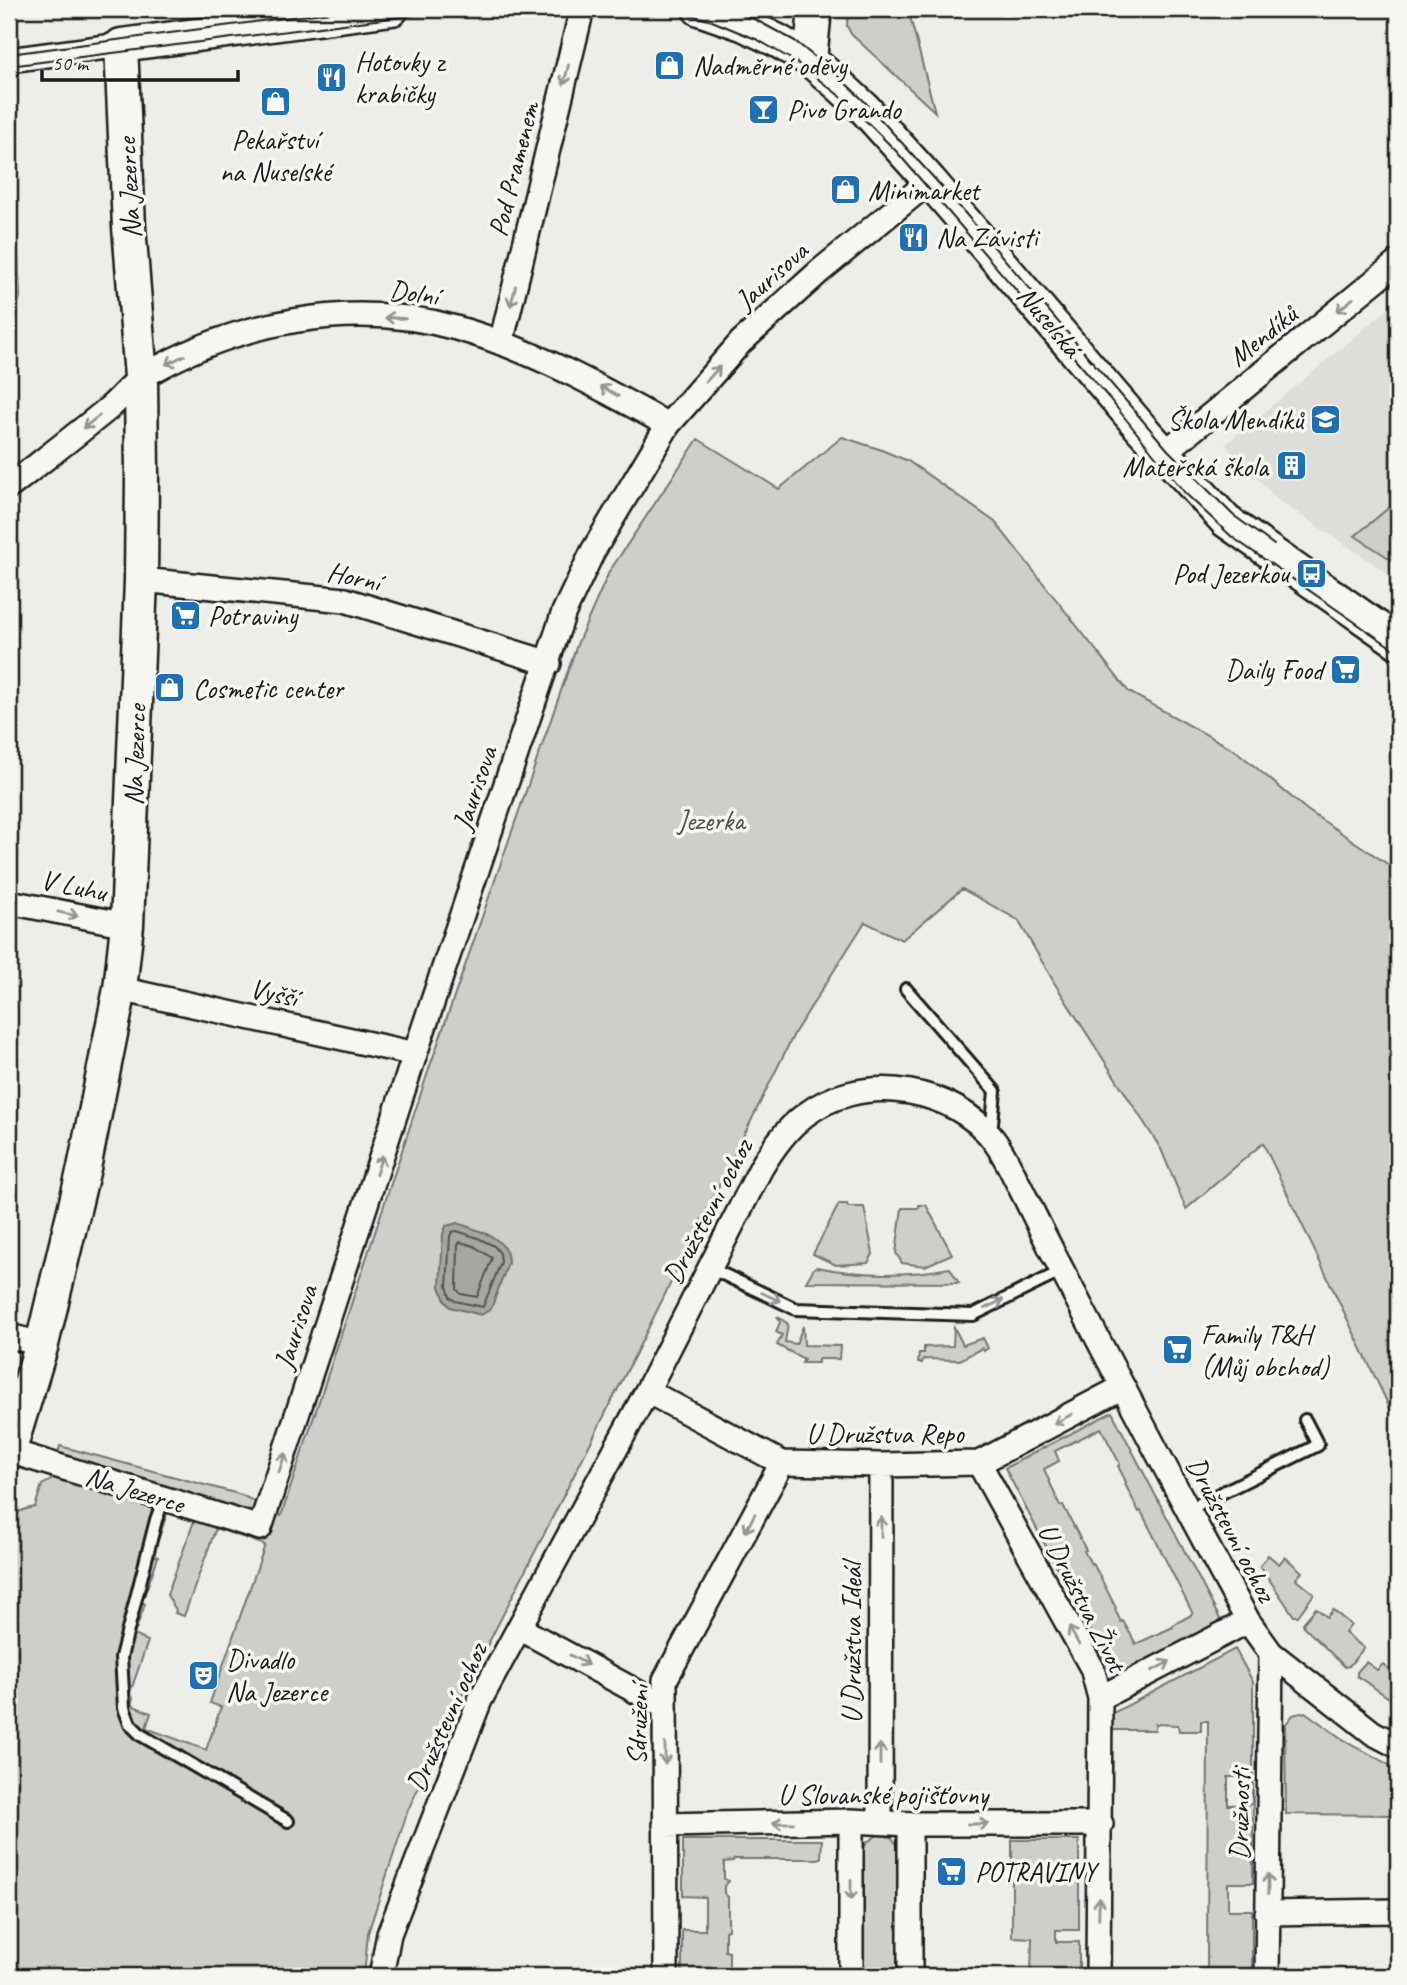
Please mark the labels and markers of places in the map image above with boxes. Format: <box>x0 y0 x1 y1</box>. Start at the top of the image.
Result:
place label: Hotovky z krabičky <box>355 44 447 111</box>
shop icon: Nadměrné oděvy <box>653 48 687 82</box>
place label: Nadměrné oděvy <box>693 48 849 83</box>
restaurant icon: Hotovky z krabičky <box>315 60 349 94</box>
shop icon: Pekařství na Nuselské <box>258 85 292 119</box>
bar icon: Pivo Grando <box>747 92 781 126</box>
place label: Pivo Grando <box>787 92 903 127</box>
place label: Pekařství na Nuselské <box>220 122 334 189</box>
shop icon: Minimarket <box>828 173 862 207</box>
place label: Minimarket <box>868 173 982 208</box>
restaurant icon: Na Závisti <box>896 220 930 254</box>
place label: Na Závisti <box>936 220 1041 255</box>
place label: Škola Mendíků <box>1168 402 1305 437</box>
school or university icon: Škola Mendíků <box>1309 402 1343 436</box>
place label: Mateřská škola <box>1122 449 1270 484</box>
building icon: Mateřská škola <box>1274 449 1308 483</box>
place label: Pod Jezerkou <box>1173 556 1291 591</box>
bus stop icon: Pod Jezerkou <box>1295 556 1329 590</box>
supermarket icon: Potraviny <box>168 598 202 632</box>
place label: Potraviny <box>208 598 300 633</box>
place label: Daily Food <box>1225 652 1327 687</box>
supermarket icon: Daily Food <box>1329 652 1363 686</box>
shop icon: Cosmetic center <box>153 671 187 705</box>
place label: Cosmetic center <box>193 671 345 706</box>
place label: Family T&H (Můj obchod) <box>1201 1317 1331 1384</box>
supermarket icon: Family T&H (Můj obchod) <box>1161 1333 1195 1367</box>
place label: Divadlo Na Jezerce <box>226 1642 329 1709</box>
theatre icon: Divadlo Na Jezerce <box>186 1658 220 1692</box>
supermarket icon: POTRAVINY <box>935 1854 969 1888</box>
place label: POTRAVINY <box>975 1854 1100 1889</box>

